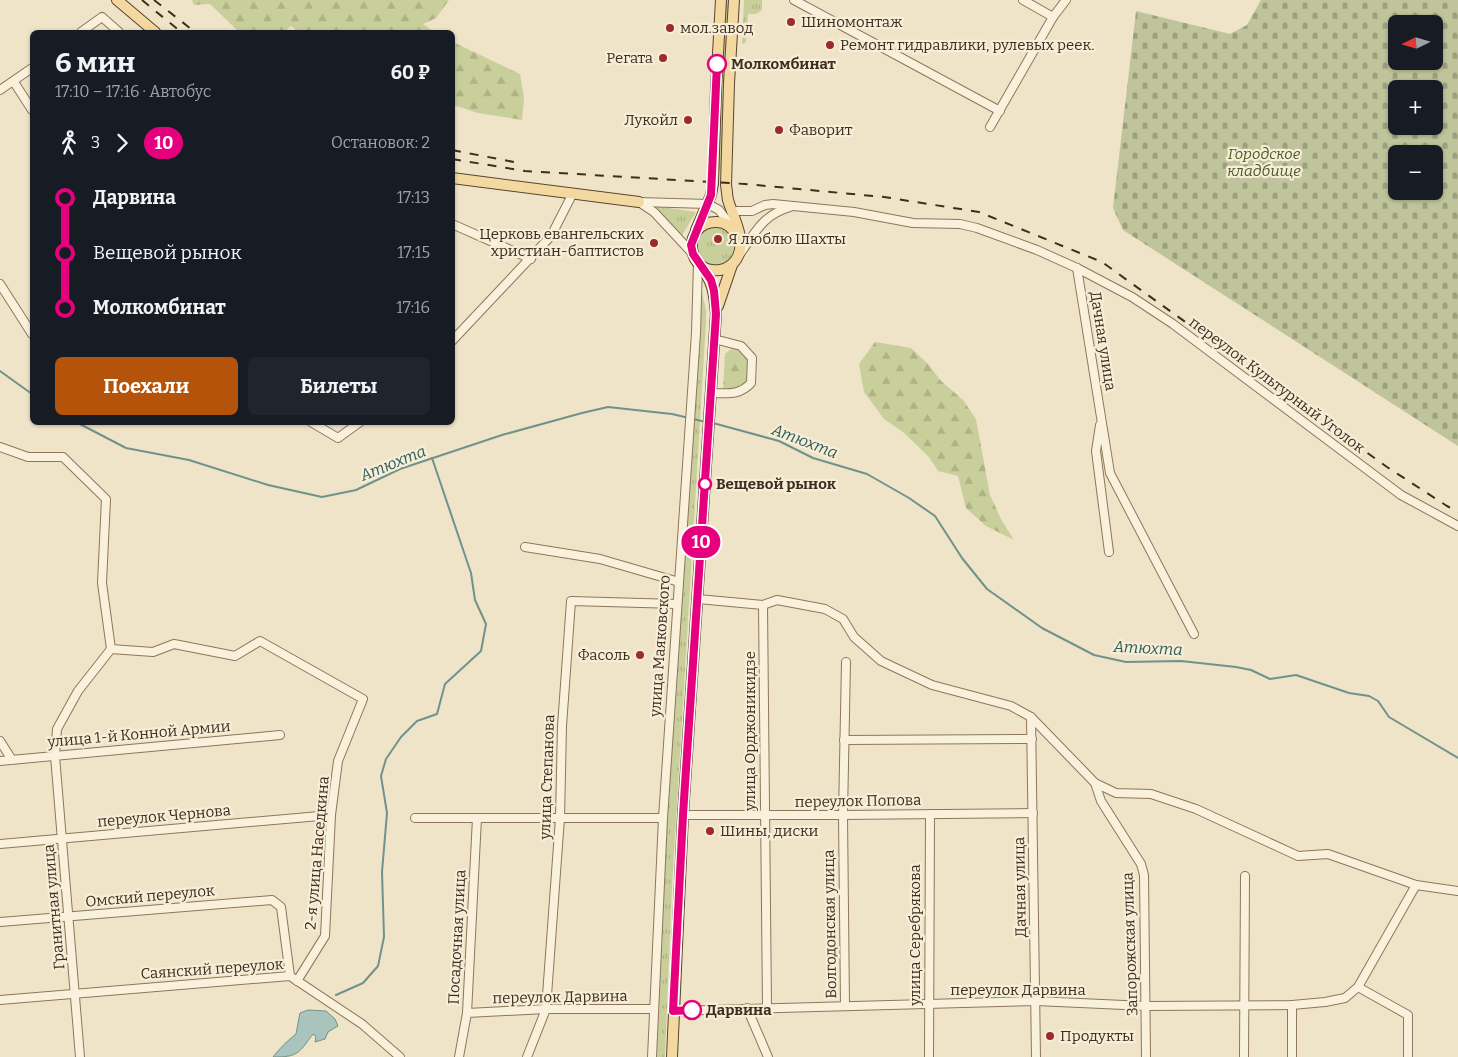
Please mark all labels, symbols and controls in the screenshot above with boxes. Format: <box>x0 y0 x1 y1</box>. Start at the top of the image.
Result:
place label: Шиномонтаж <box>801 13 903 31</box>
north arrow <box>1388 15 1442 70</box>
map controls <box>1388 15 1443 200</box>
marker: Шиномонтаж <box>785 16 797 28</box>
place label: мол.завод <box>680 19 753 37</box>
marker: мол.завод <box>664 22 676 34</box>
place label: Ремонт гидравлики, рулевых реек. <box>840 36 1094 54</box>
marker: Ремонт гидравлики, рулевых реек. <box>824 39 836 51</box>
text: 6 мин <box>55 46 135 79</box>
place label: Регата <box>606 49 653 67</box>
marker: Регата <box>657 52 669 64</box>
marker: Молкомбинат <box>707 54 727 74</box>
place label: Молкомбинат <box>731 55 836 73</box>
text: 60 ₽ <box>391 61 430 84</box>
button: + <box>1388 80 1443 135</box>
text: 17:10 – 17:16 · Автобус <box>55 82 211 101</box>
place label: Лукойл <box>624 111 678 129</box>
marker: Лукойл <box>682 114 694 126</box>
place label: Фаворит <box>789 121 853 139</box>
marker: Фаворит <box>773 124 785 136</box>
icon: walk <box>55 129 83 157</box>
icon: forward <box>108 129 136 157</box>
text: 10 <box>154 132 173 154</box>
text: 3 <box>91 133 100 152</box>
text: Остановок: 2 <box>331 133 430 152</box>
park label: Городское кладбище <box>1227 145 1301 180</box>
button: − <box>1388 145 1443 200</box>
text: Дарвина <box>93 186 176 209</box>
text: 17:13 <box>397 188 430 207</box>
place label: Церковь евангельских христиан-баптистов <box>479 225 645 260</box>
place label: Я люблю Шахты <box>728 230 846 248</box>
marker: Я люблю Шахты <box>712 233 724 245</box>
marker: Церковь евангельских христиан-баптистов <box>648 237 660 249</box>
text: Вещевой рынок <box>93 241 242 264</box>
text: 17:15 <box>397 243 430 262</box>
street label: Дачная улица <box>1086 290 1120 392</box>
text: Молкомбинат <box>93 296 226 319</box>
text: 17:16 <box>396 298 430 317</box>
street label: переулок Культурный Уголок <box>1186 313 1369 457</box>
button: Поехали <box>55 357 238 415</box>
button: Билеты <box>248 357 430 415</box>
water label: Атюхта <box>768 419 841 462</box>
water label: Атюхта <box>356 441 429 485</box>
place label: Вещевой рынок <box>716 475 837 493</box>
marker: Вещевой рынок <box>698 477 712 491</box>
line badge: 10 <box>678 526 724 558</box>
text: 10 <box>691 531 711 553</box>
street label: улица Маяковского <box>646 575 674 718</box>
water label: Атюхта <box>1112 637 1183 659</box>
place label: Фасоль <box>578 646 630 664</box>
marker: Фасоль <box>634 649 646 661</box>
street label: улица Орджоникидзе <box>741 651 759 812</box>
street label: улица Степанова <box>536 714 558 841</box>
street label: улица 1-й Конной Армии <box>46 717 231 751</box>
street label: 2-я улица Наседкина <box>301 775 333 931</box>
street label: переулок Попова <box>794 791 922 811</box>
street label: переулок Чернова <box>96 801 232 831</box>
place label: Шины, диски <box>720 822 819 840</box>
marker: Шины, диски <box>704 825 716 837</box>
street label: Дачная улица <box>1010 837 1030 937</box>
street label: Гранитная улица <box>40 843 68 971</box>
street label: Волгодонская улица <box>820 849 840 999</box>
street label: улица Серебрякова <box>906 864 924 1007</box>
street label: Посадочная улица <box>444 869 470 1005</box>
street label: Запорожская улица <box>1118 872 1142 1016</box>
street label: Омский переулок <box>85 881 216 911</box>
street label: Саянский переулок <box>140 955 284 983</box>
street label: переулок Дарвина <box>950 981 1086 999</box>
street label: переулок Дарвина <box>492 987 628 1007</box>
marker: Дарвина <box>682 1000 702 1020</box>
place label: Дарвина <box>706 1001 772 1019</box>
place label: Продукты <box>1060 1027 1134 1045</box>
marker: Продукты <box>1044 1030 1056 1042</box>

